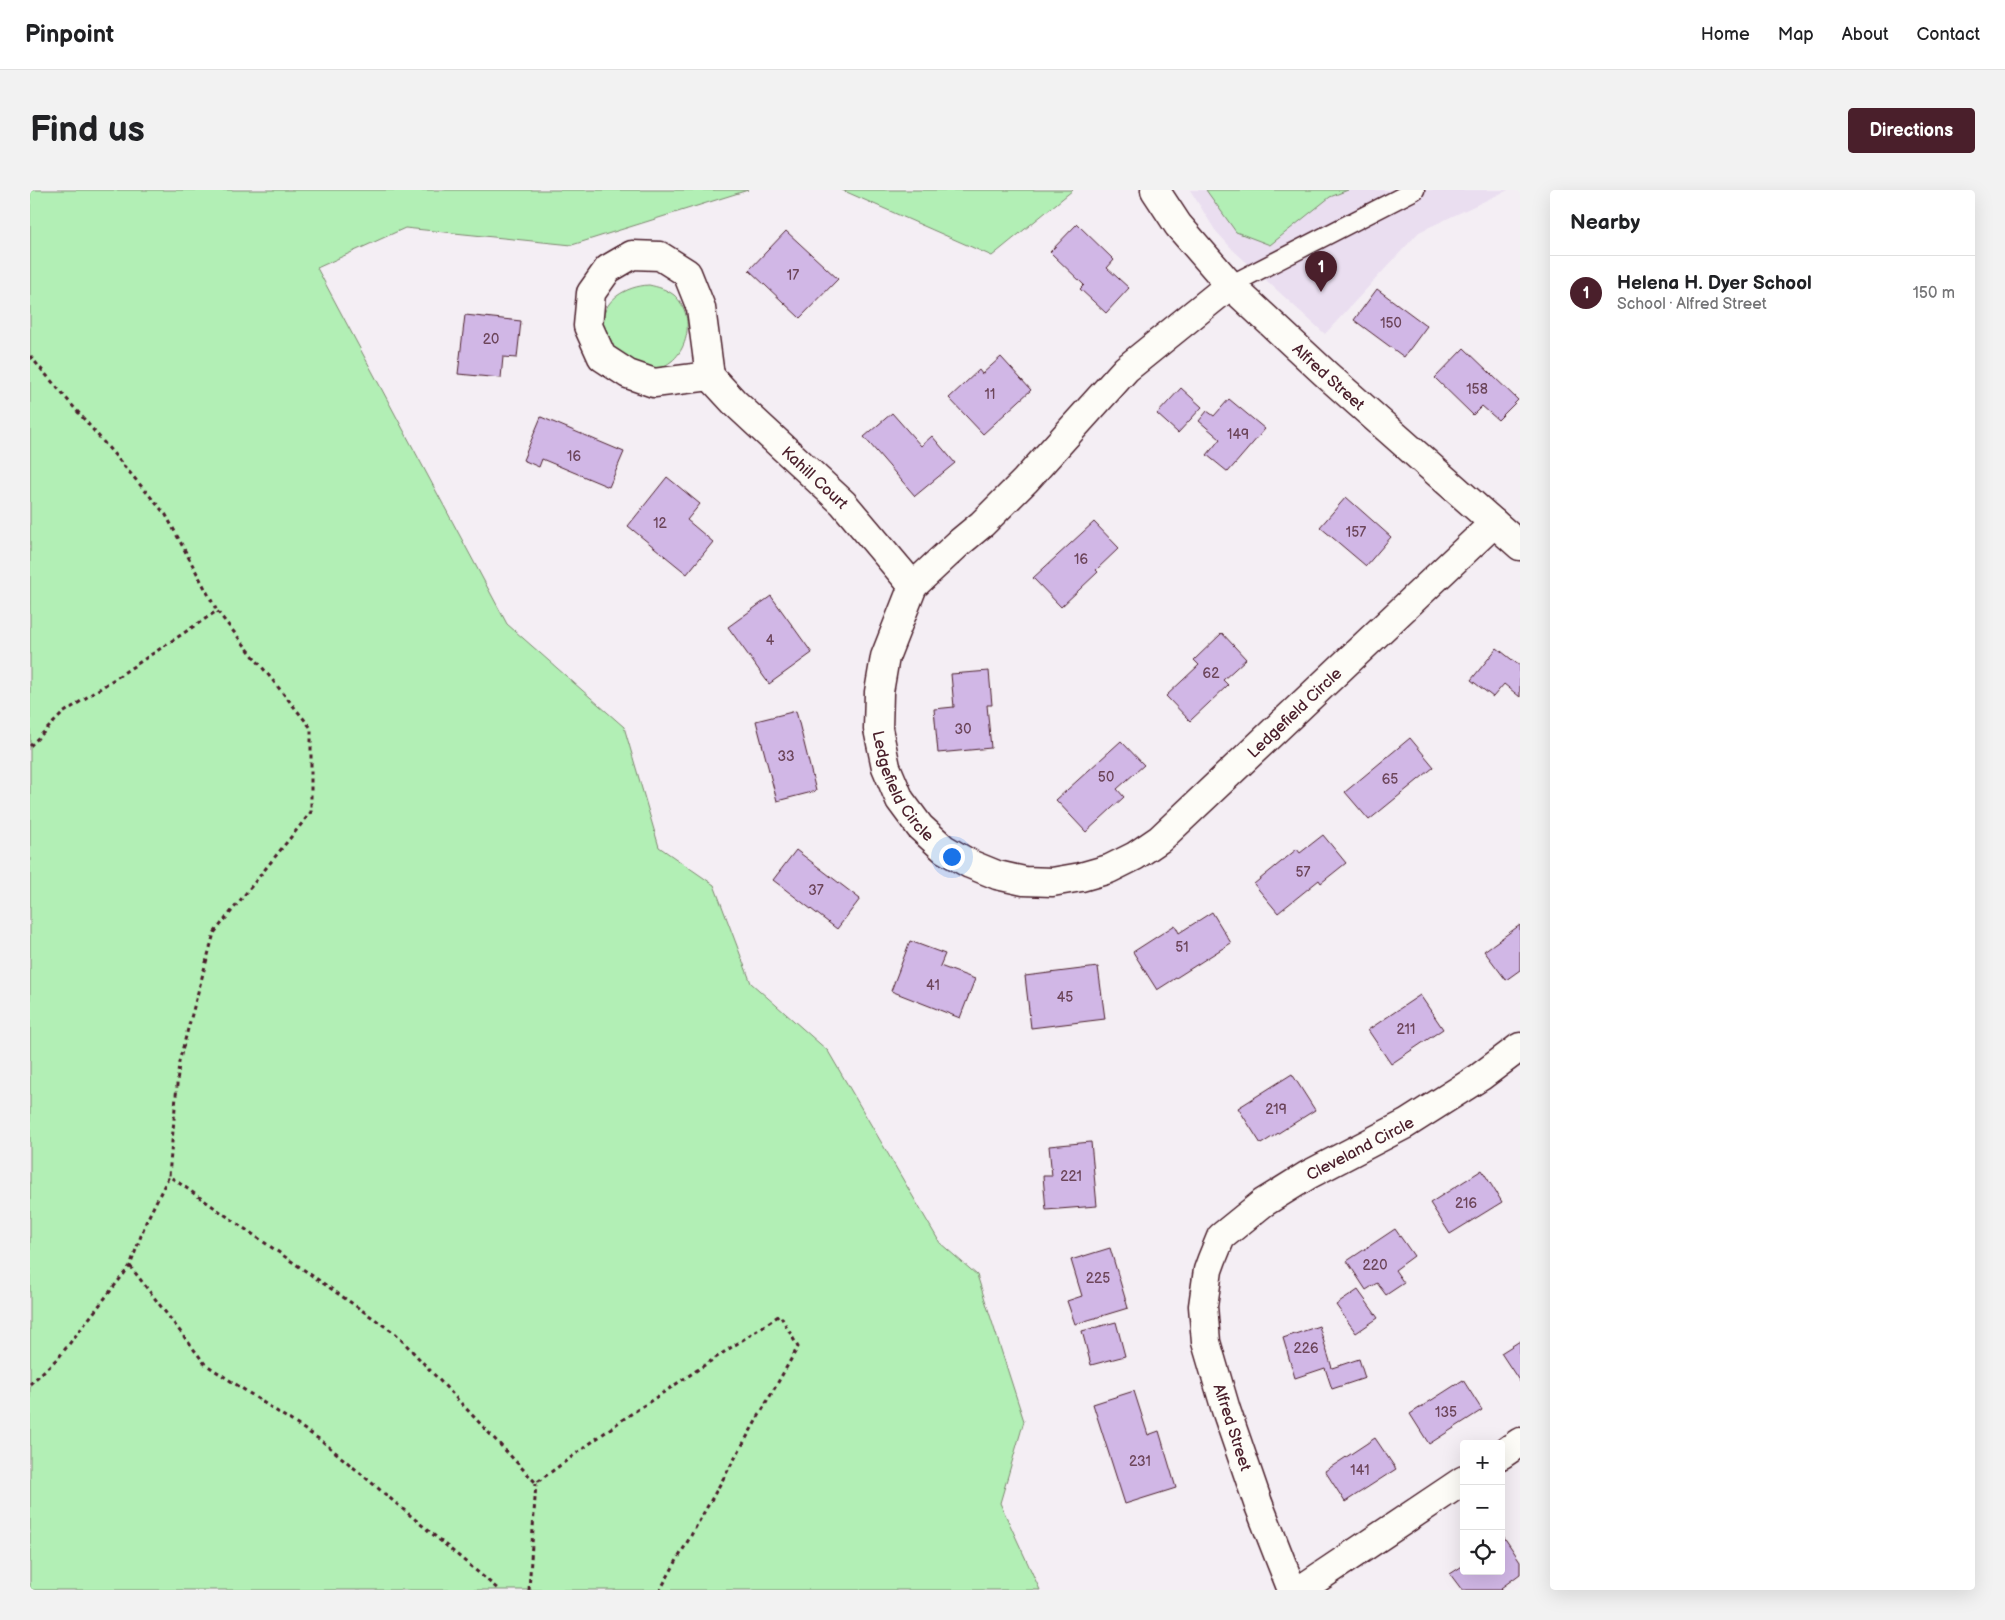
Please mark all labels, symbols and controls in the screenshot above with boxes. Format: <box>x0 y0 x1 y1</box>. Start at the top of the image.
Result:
text: Pinpoint <box>25 20 114 49</box>
text: Home <box>1701 24 1750 45</box>
text: Map <box>1778 24 1814 45</box>
text: About <box>1842 24 1889 45</box>
text: Contact <box>1917 24 1980 45</box>
button: Directions <box>1848 108 1975 153</box>
text: Find us <box>30 109 145 152</box>
text: Nearby <box>1570 210 1640 235</box>
pin: 1 <box>1305 251 1337 292</box>
house number: 17 <box>787 267 799 284</box>
text: Helena H. Dyer School <box>1617 272 1812 295</box>
text: 1 <box>1583 284 1589 303</box>
text: 150 m <box>1913 284 1955 303</box>
text: School · Alfred Street <box>1617 295 1767 314</box>
house number: 150 <box>1380 315 1402 332</box>
house number: 20 <box>483 331 499 348</box>
street label: Alfred Street <box>1288 340 1368 415</box>
house number: 158 <box>1466 381 1488 398</box>
house number: 11 <box>985 386 995 403</box>
house number: 149 <box>1227 426 1249 443</box>
street label: Kahill Court <box>777 443 852 513</box>
house number: 16 <box>567 448 581 465</box>
house number: 12 <box>653 515 668 532</box>
house number: 157 <box>1346 524 1366 541</box>
house number: 16 <box>1074 551 1088 568</box>
house number: 4 <box>766 632 775 649</box>
street label: Ledgefield Circle <box>1244 664 1346 762</box>
house number: 62 <box>1203 665 1220 682</box>
house number: 30 <box>955 721 971 738</box>
street label: Ledgefield Circle <box>868 729 938 846</box>
house number: 33 <box>777 748 795 765</box>
house number: 50 <box>1098 769 1114 786</box>
house number: 65 <box>1382 771 1398 788</box>
your location <box>939 844 965 870</box>
house number: 57 <box>1296 864 1311 881</box>
house number: 37 <box>808 882 824 899</box>
house number: 51 <box>1175 939 1189 956</box>
house number: 41 <box>926 977 940 994</box>
house number: 45 <box>1057 989 1073 1006</box>
house number: 211 <box>1397 1021 1415 1038</box>
house number: 219 <box>1265 1101 1287 1118</box>
street label: Cleveland Circle <box>1304 1113 1418 1185</box>
house number: 221 <box>1060 1168 1082 1185</box>
house number: 216 <box>1455 1195 1477 1212</box>
house number: 220 <box>1363 1257 1387 1274</box>
house number: 225 <box>1086 1270 1110 1287</box>
house number: 226 <box>1293 1340 1319 1357</box>
street label: Alfred Street <box>1209 1382 1255 1473</box>
house number: 135 <box>1435 1404 1457 1421</box>
map controls <box>1460 1440 1505 1575</box>
button: + <box>1460 1440 1505 1485</box>
house number: 231 <box>1129 1453 1151 1470</box>
house number: 141 <box>1350 1462 1370 1479</box>
button: − <box>1460 1485 1505 1530</box>
button: locate <box>1460 1530 1505 1575</box>

